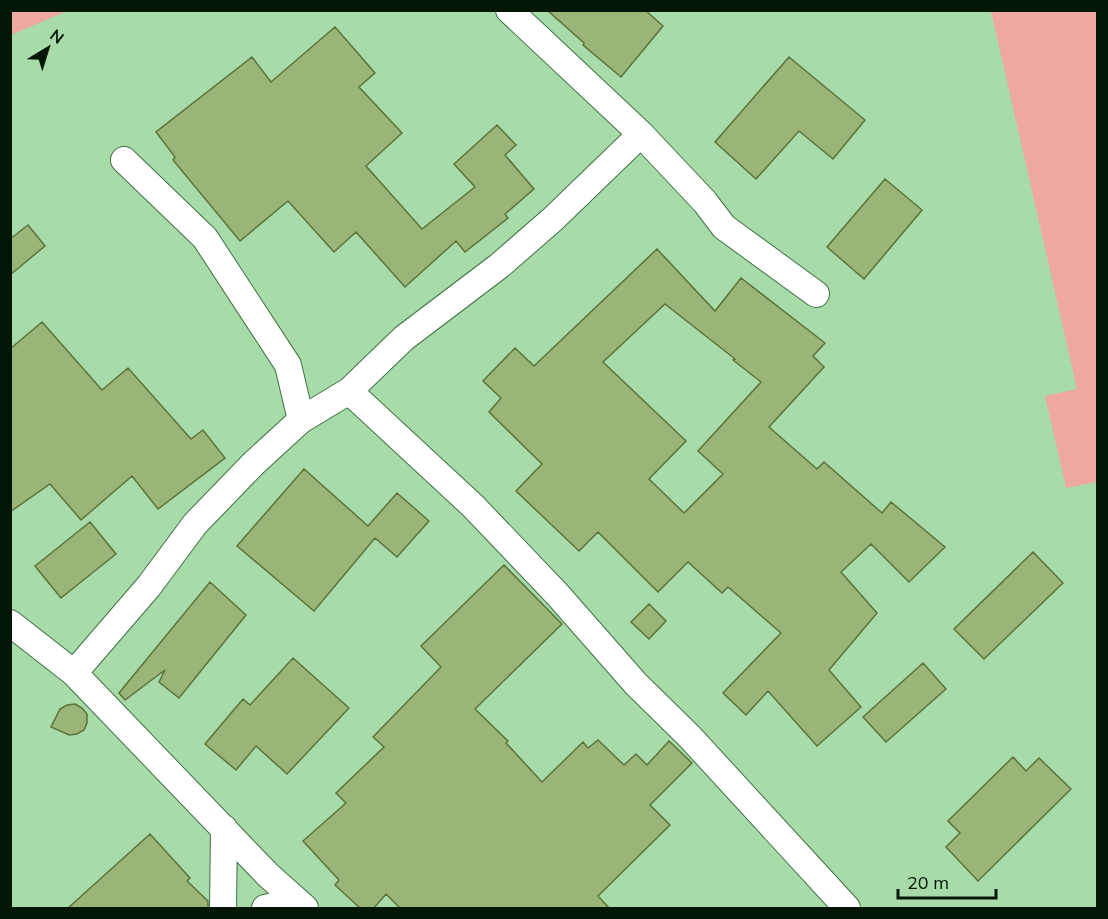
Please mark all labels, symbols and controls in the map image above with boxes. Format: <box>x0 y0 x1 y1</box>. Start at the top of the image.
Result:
north arrow <box>18 18 78 78</box>
text: N <box>46 25 68 48</box>
scale bar <box>898 862 996 900</box>
text: 20 m <box>907 871 949 894</box>

